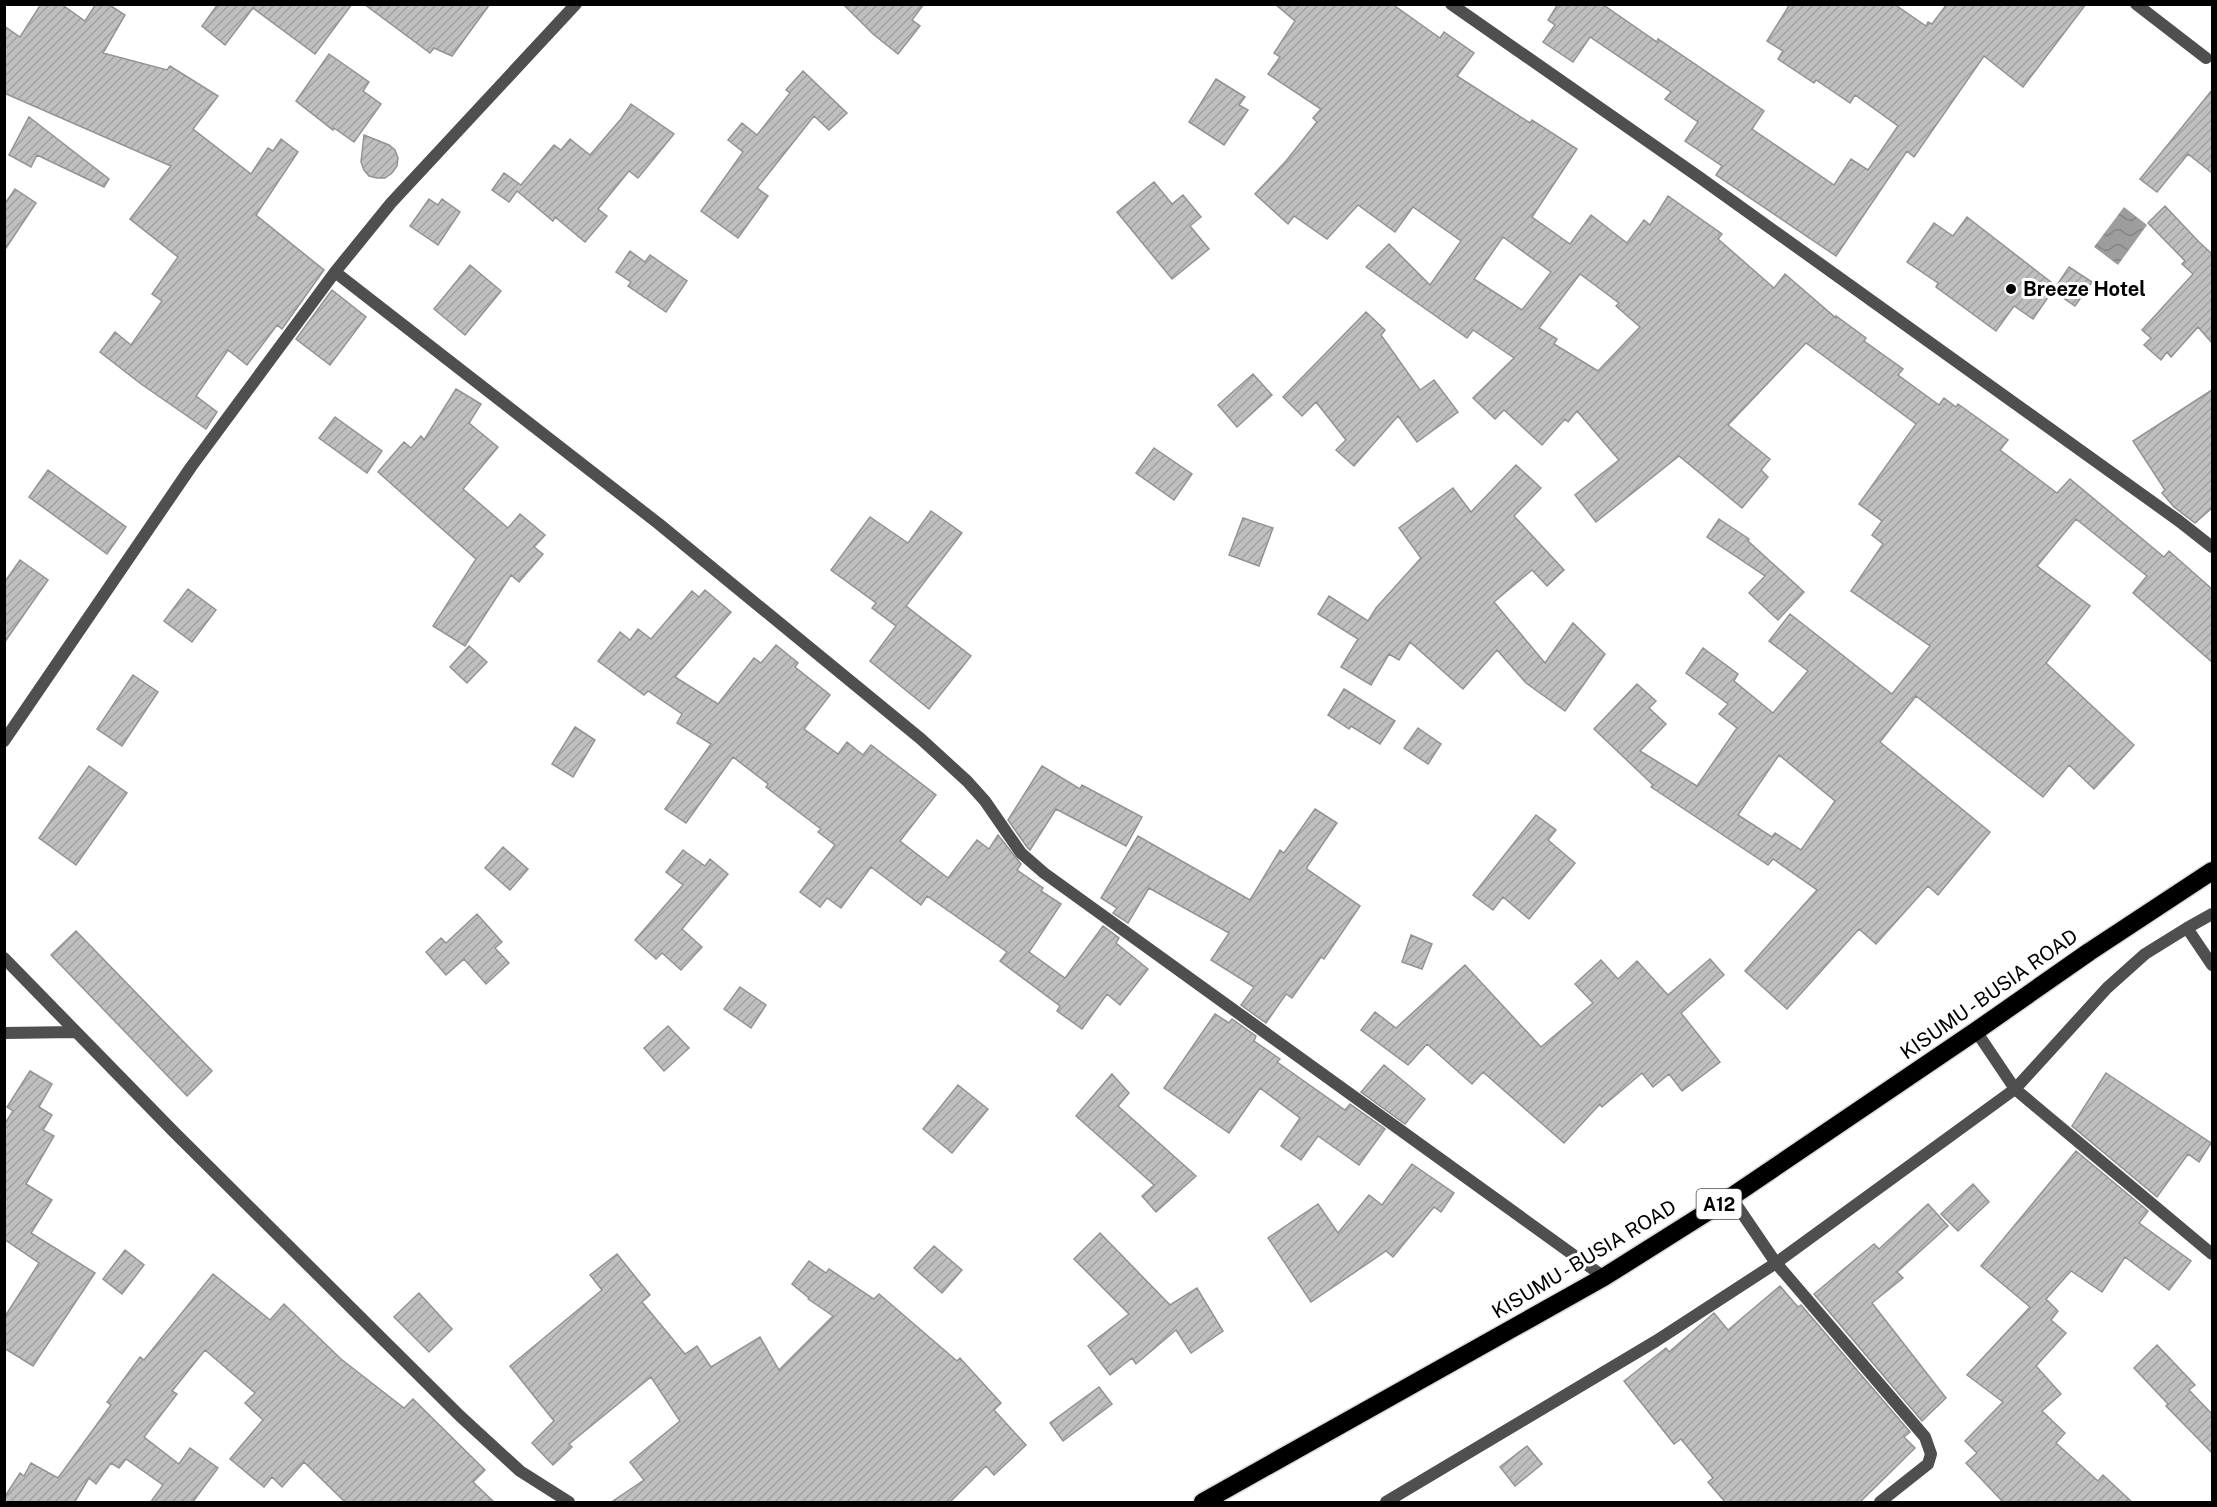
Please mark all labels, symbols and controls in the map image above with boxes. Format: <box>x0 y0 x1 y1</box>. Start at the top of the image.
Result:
place label: Breeze Hotel <box>2023 277 2146 301</box>
marker: Breeze Hotel <box>2004 282 2018 296</box>
street label: KISUMU - BUSIA ROAD <box>1896 924 2082 1064</box>
road number: A12 <box>1696 1189 1742 1219</box>
street label: KISUMU - BUSIA ROAD <box>1487 1194 1681 1324</box>

